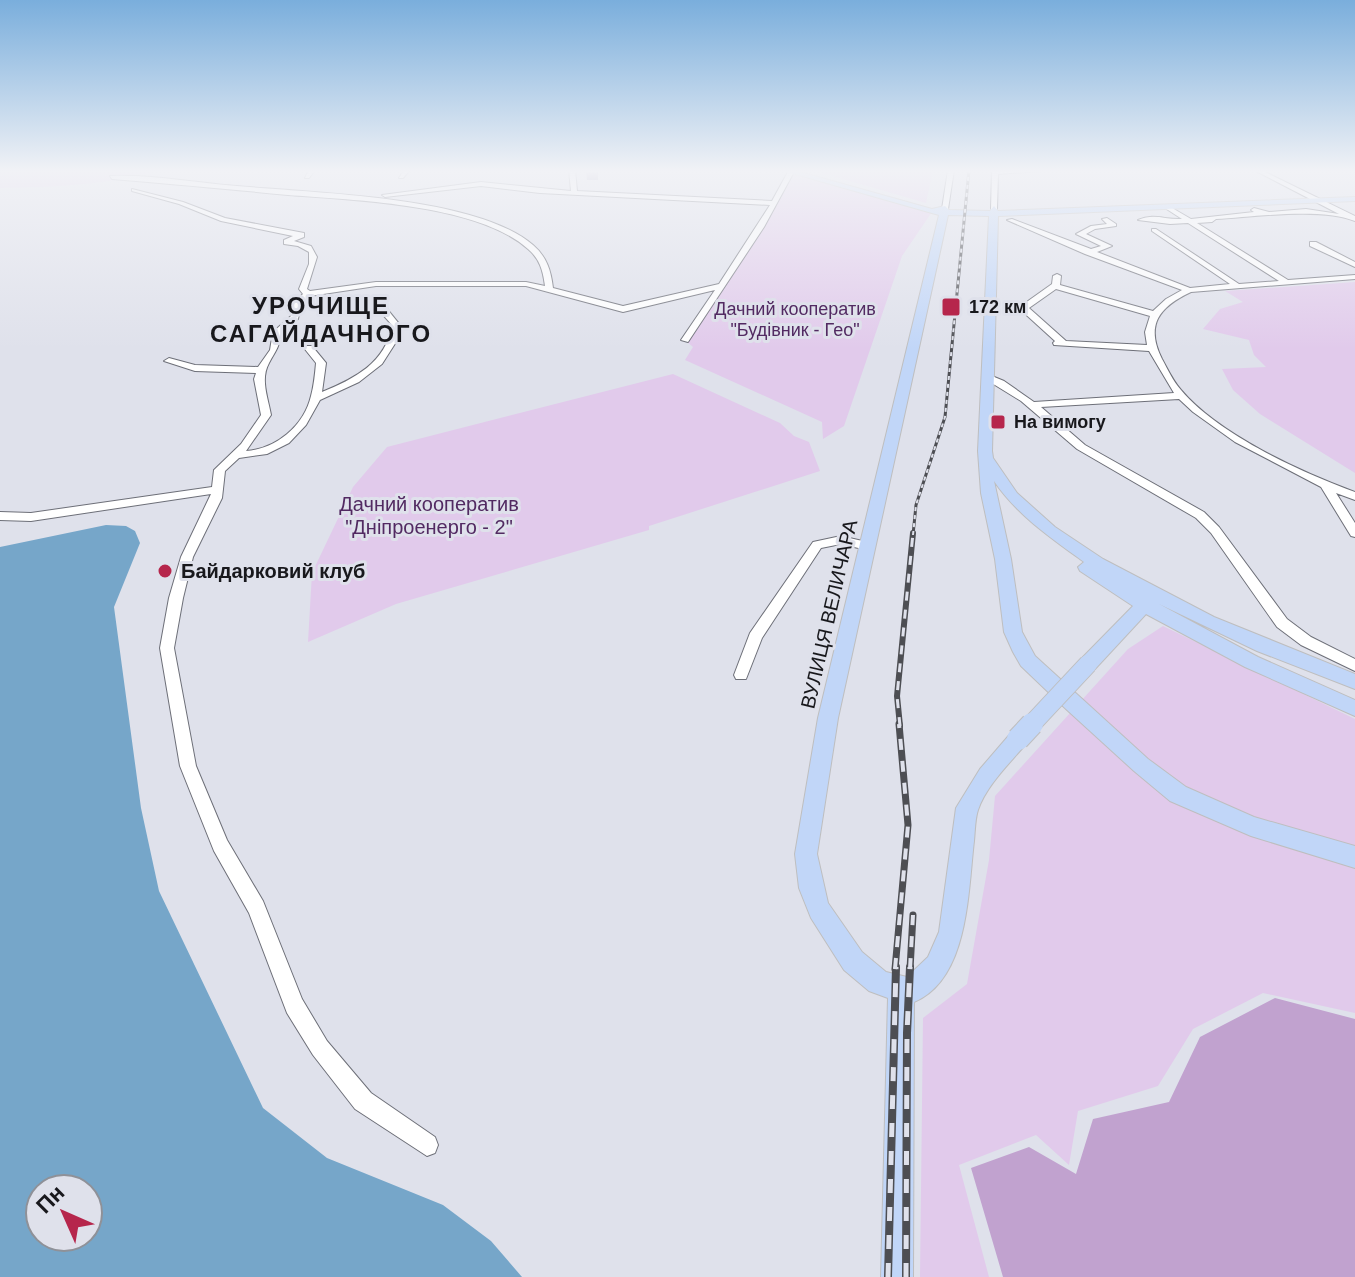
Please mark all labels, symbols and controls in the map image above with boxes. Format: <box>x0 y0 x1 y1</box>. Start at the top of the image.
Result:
district label: УРОЧИЩЕ САГАЙДАЧНОГО <box>210 292 432 347</box>
marker: 172 км <box>940 296 962 318</box>
place label: 172 км <box>969 297 1026 317</box>
park label: Дачний кооператив "Будівник - Гео" <box>714 299 876 340</box>
place label: На вимогу <box>1014 412 1106 432</box>
marker: На вимогу <box>989 413 1007 431</box>
park label: Дачний кооператив "Дніпроенерго - 2" <box>339 493 519 538</box>
street label: ВУЛИЦЯ ВЕЛИЧАРА <box>797 517 862 711</box>
place label: Байдарковий клуб <box>181 560 365 582</box>
marker: Байдарковий клуб <box>156 562 174 580</box>
north arrow <box>24 1173 104 1253</box>
text: Пн <box>31 1180 69 1218</box>

